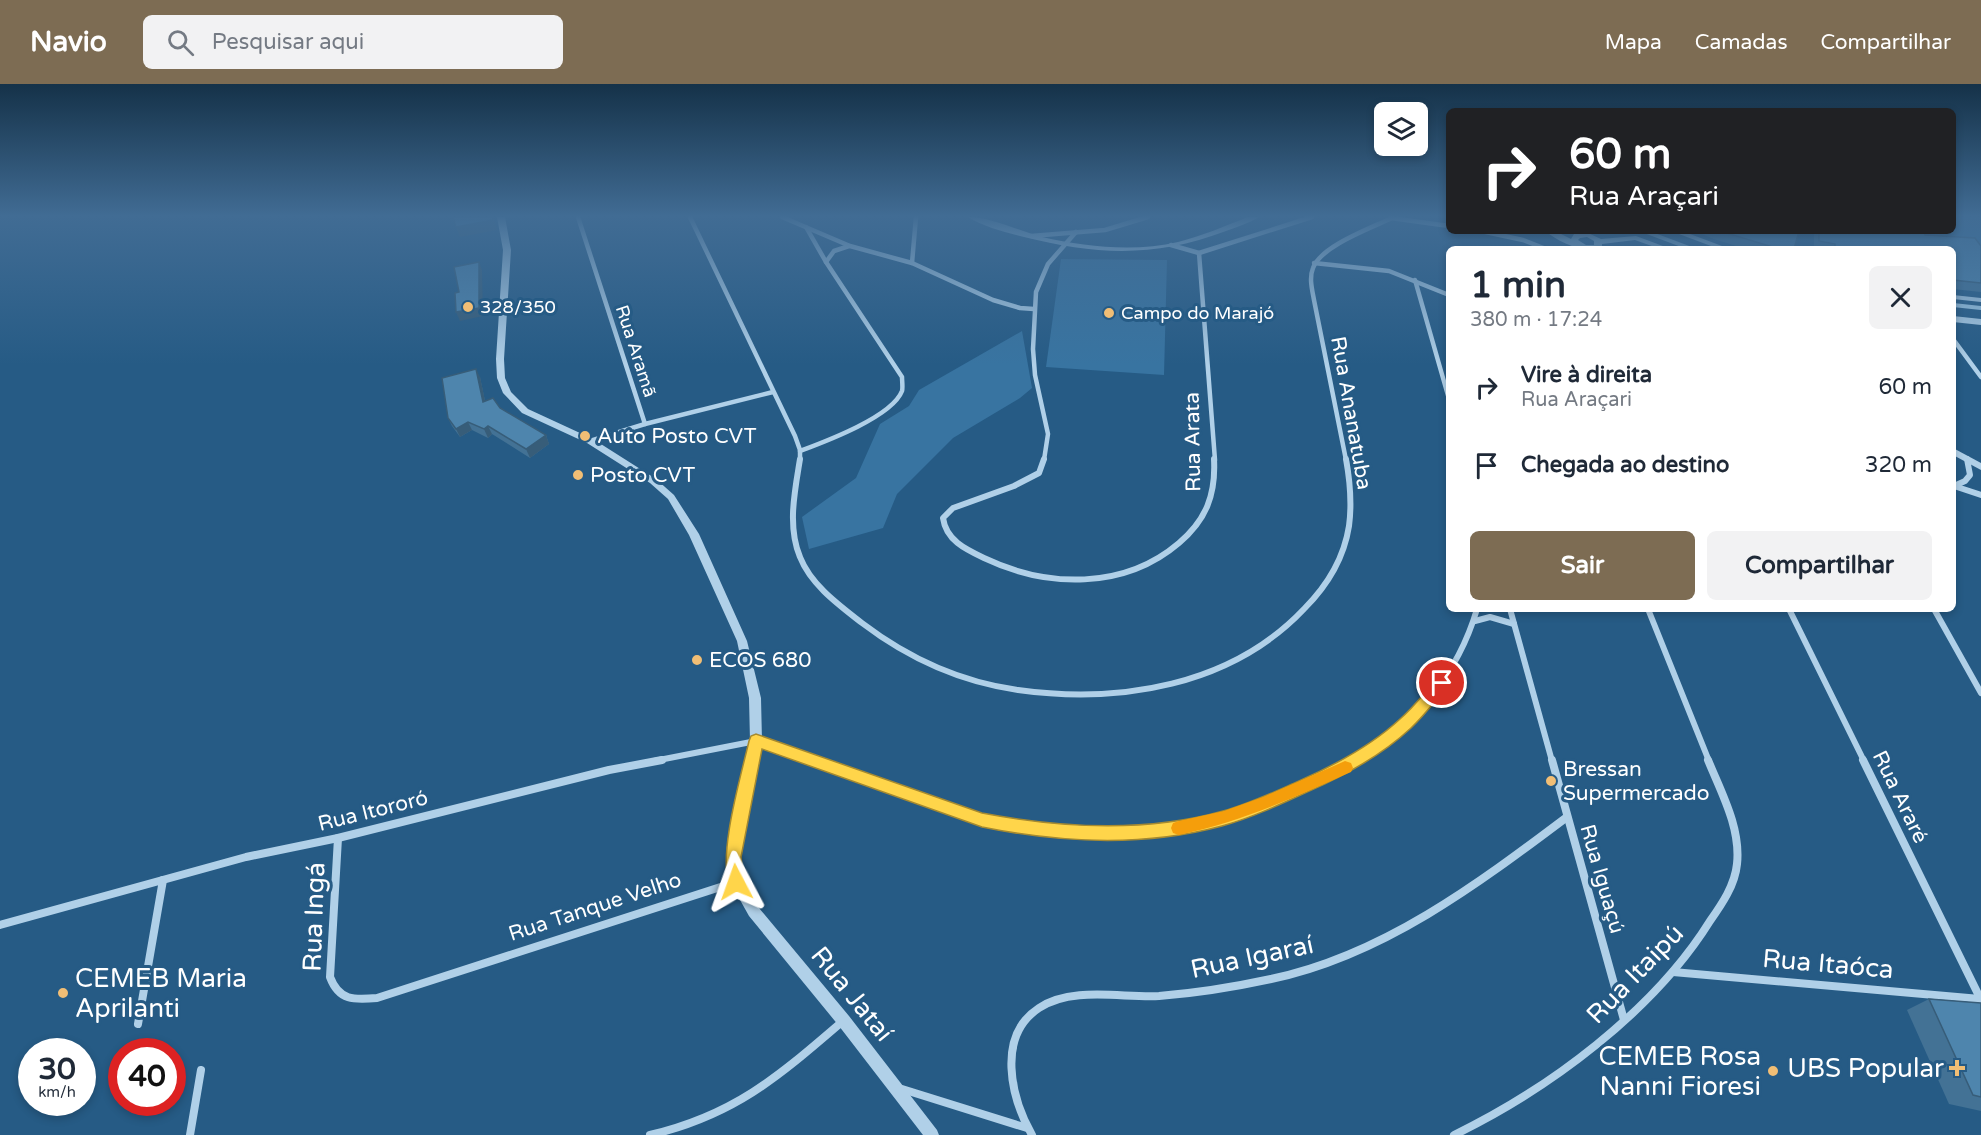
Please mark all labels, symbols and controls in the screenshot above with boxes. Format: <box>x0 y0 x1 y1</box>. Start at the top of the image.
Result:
search box <box>143 15 563 69</box>
text: Navio <box>30 25 107 59</box>
icon: search <box>164 26 197 59</box>
text: Pesquisar aqui <box>212 29 364 55</box>
text: Mapa <box>1605 30 1662 55</box>
text: Camadas <box>1695 30 1787 55</box>
text: Compartilhar <box>1820 30 1951 55</box>
map controls <box>1374 102 1428 156</box>
button: layers <box>1374 102 1428 156</box>
text: 60 m <box>1569 129 1671 180</box>
icon: right <box>1470 132 1548 210</box>
text: Rua Araçari <box>1569 180 1719 213</box>
text: 1 min <box>1470 264 1566 307</box>
button: close <box>1869 266 1932 329</box>
place label: 328/350 <box>480 296 556 318</box>
marker: 328/350 <box>461 300 475 314</box>
street label: Rua Aramã <box>611 302 661 400</box>
place label: Campo do Marajó <box>1121 302 1274 324</box>
marker: Campo do Marajó <box>1102 306 1116 320</box>
text: 380 m · 17:24 <box>1470 308 1602 332</box>
street label: Rua Ananatuba <box>1325 334 1377 492</box>
text: Vire à direita <box>1521 362 1652 388</box>
icon: right <box>1470 371 1503 404</box>
text: 60 m <box>1878 374 1932 400</box>
text: Rua Araçari <box>1521 388 1632 412</box>
street label: Rua Arata <box>1180 392 1206 492</box>
place label: Auto Posto CVT <box>597 424 757 449</box>
marker: Auto Posto CVT <box>578 429 592 443</box>
icon: arrive <box>1470 449 1503 482</box>
text: Chegada ao destino <box>1521 452 1729 478</box>
text: 320 m <box>1865 452 1932 478</box>
place label: Posto CVT <box>590 463 696 488</box>
marker: Posto CVT <box>571 468 585 482</box>
button: Sair <box>1470 531 1695 600</box>
button: Compartilhar <box>1707 531 1932 600</box>
place label: ECOS 680 <box>709 648 811 673</box>
marker: ECOS 680 <box>690 653 704 667</box>
pin <box>1416 657 1467 708</box>
icon: arrive <box>1425 666 1458 699</box>
street label: Rua Araré <box>1867 747 1933 848</box>
place label: Bressan Supermercado <box>1563 757 1710 806</box>
marker: Bressan Supermercado <box>1544 774 1558 788</box>
street label: Rua Itororó <box>315 785 431 837</box>
street label: Rua Iguaçú <box>1574 821 1630 937</box>
position arrow <box>704 850 768 914</box>
street label: Rua Ingá <box>297 862 331 972</box>
street label: Rua Tanque Velho <box>505 867 685 947</box>
street label: Rua Itaipú <box>1580 918 1690 1030</box>
street label: Rua Igaraí <box>1188 929 1316 985</box>
street label: Rua Jataí <box>804 940 900 1048</box>
street label: Rua Itaóca <box>1761 943 1895 985</box>
place label: CEMEB Maria Aprilanti <box>75 963 247 1024</box>
marker: CEMEB Maria Aprilanti <box>56 986 70 1000</box>
speed limit sign: 40 <box>108 1038 186 1116</box>
place label: CEMEB Rosa Nanni Fioresi <box>1598 1041 1761 1102</box>
text: 30 <box>38 1051 76 1088</box>
place label: UBS Popular <box>1787 1053 1944 1084</box>
marker: UBS Popular <box>1948 1059 1966 1077</box>
marker: CEMEB Rosa Nanni Fioresi <box>1766 1064 1780 1078</box>
text: km/h <box>38 1083 76 1101</box>

